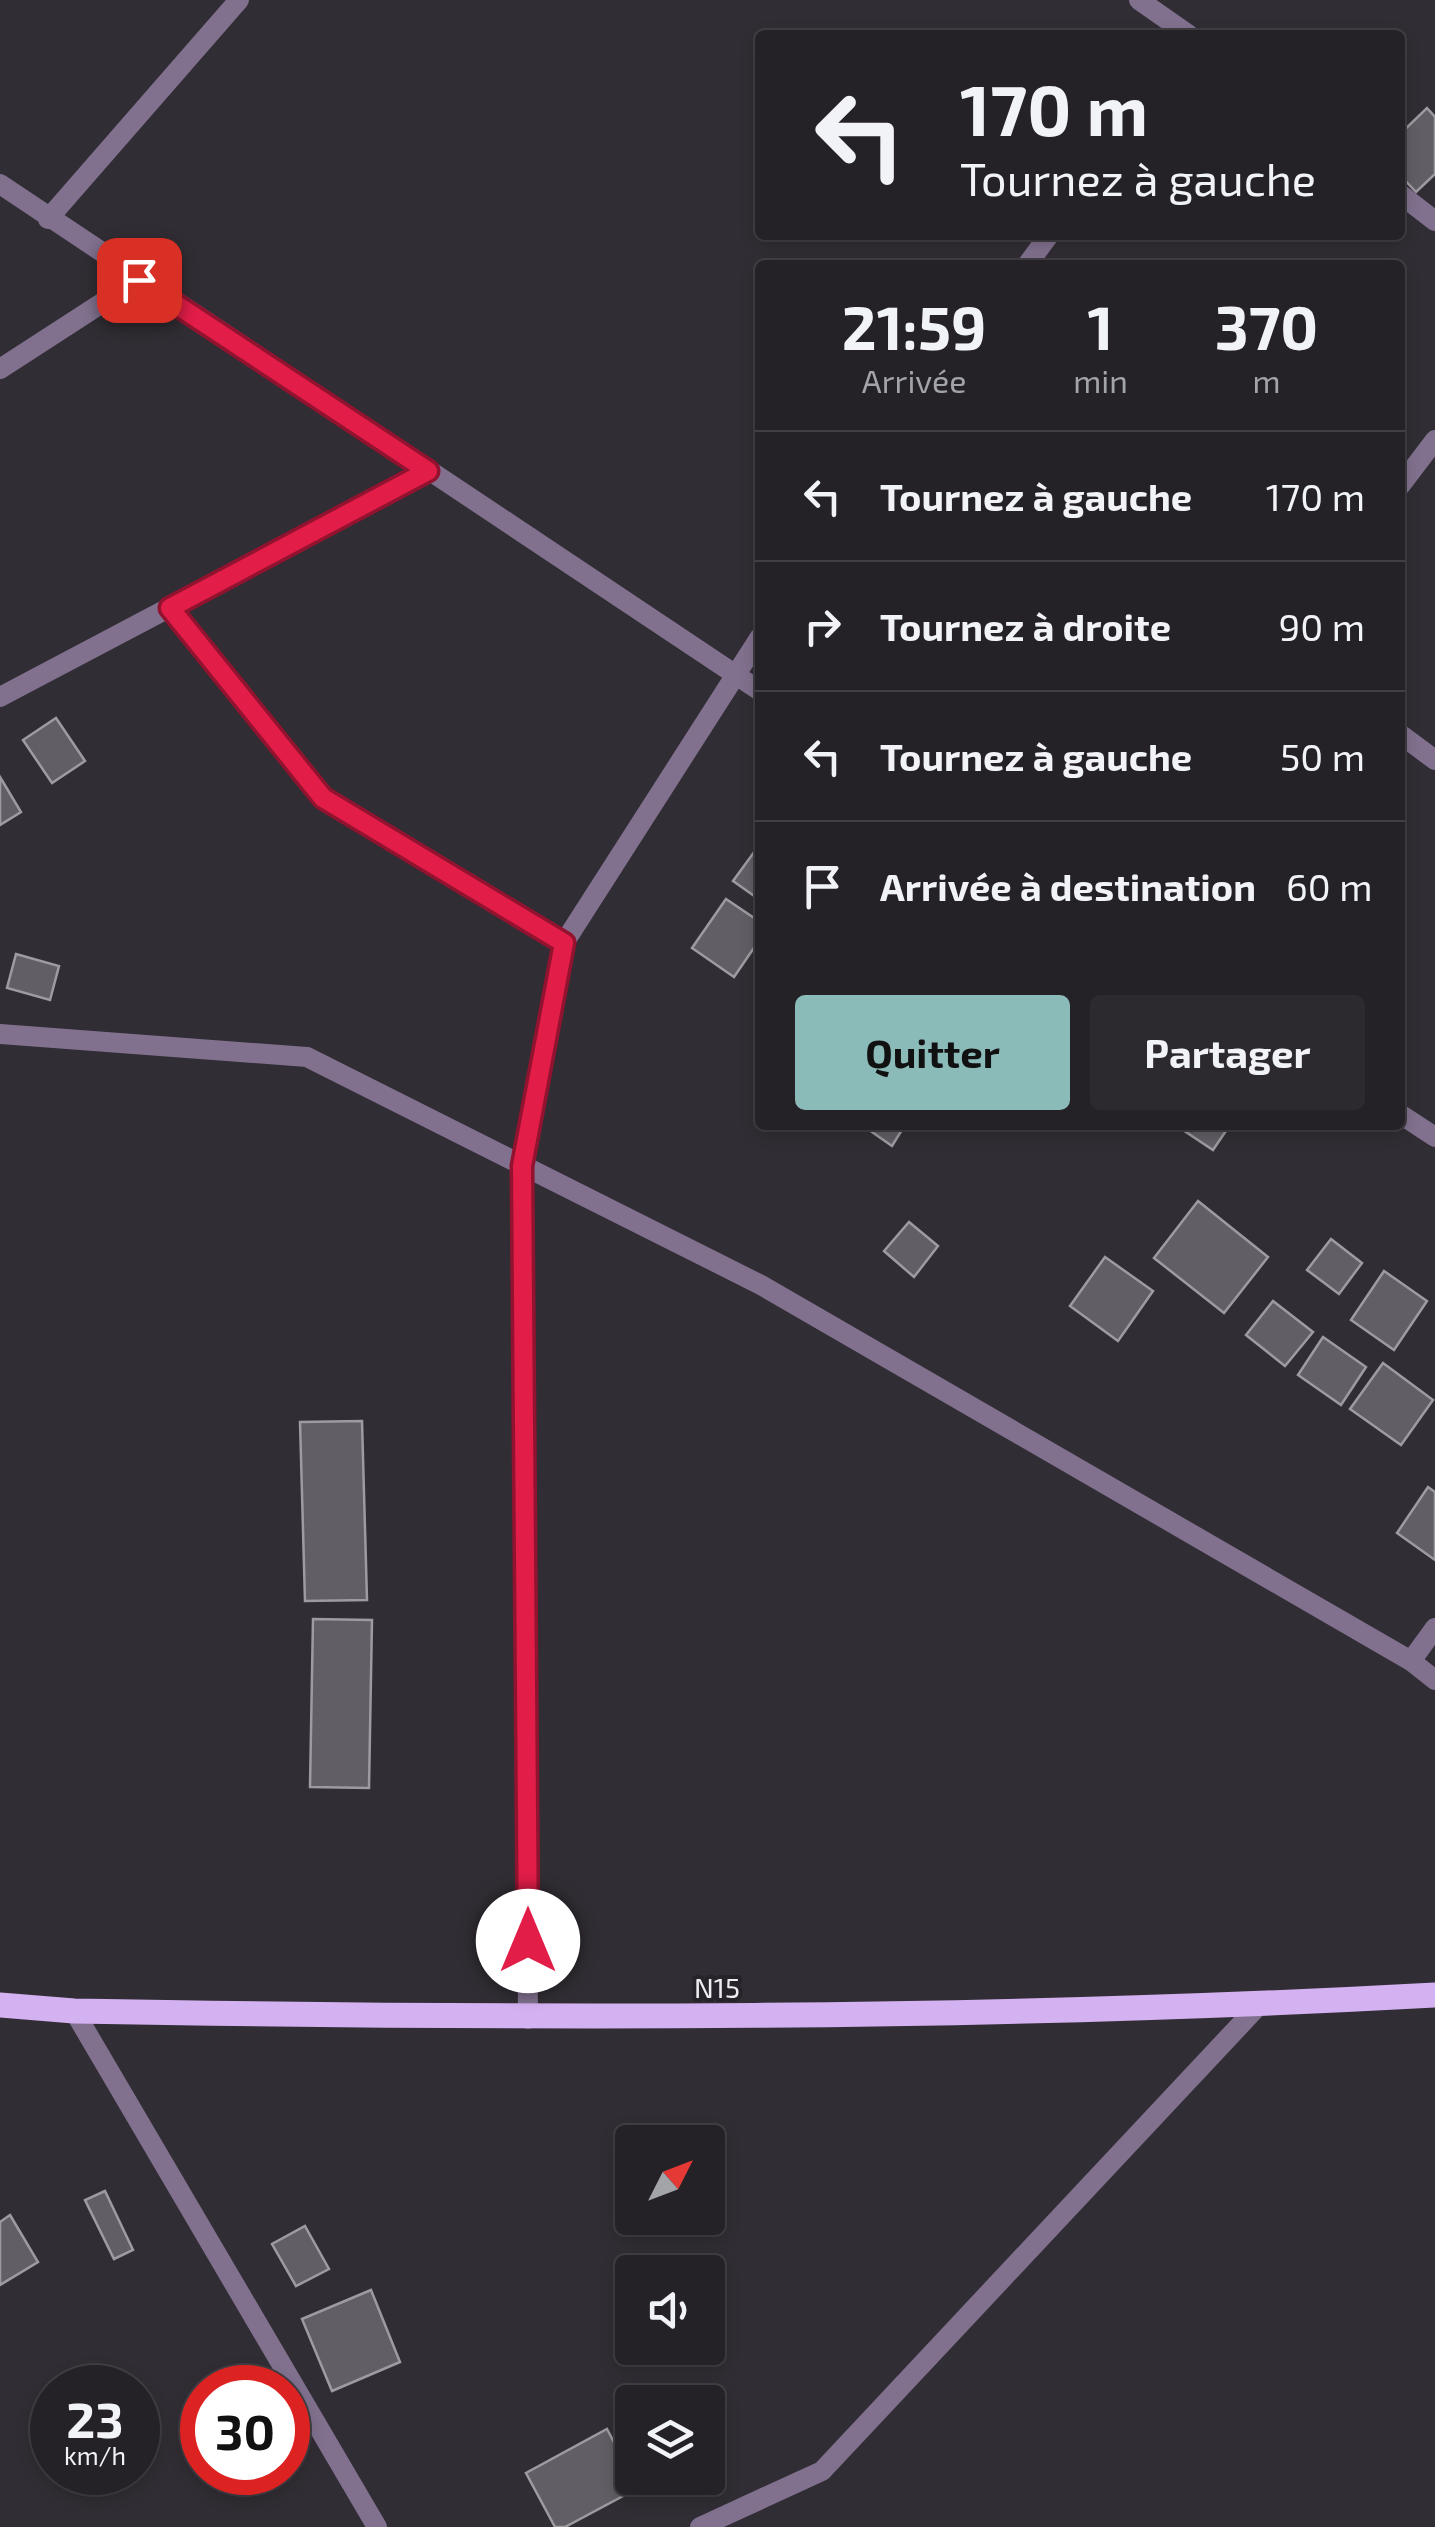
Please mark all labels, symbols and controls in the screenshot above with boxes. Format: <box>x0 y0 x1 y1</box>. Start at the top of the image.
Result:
text: 170 m <box>960 66 1148 150</box>
icon: left <box>795 70 925 200</box>
text: Tournez à gauche <box>960 151 1316 205</box>
pin <box>97 238 182 323</box>
icon: arrive <box>112 253 167 308</box>
text: 21:59 <box>842 290 987 362</box>
text: 1 <box>1088 290 1114 362</box>
text: 370 <box>1215 290 1318 362</box>
text: Arrivée <box>862 361 966 399</box>
text: min <box>1073 361 1128 399</box>
text: m <box>1252 361 1280 399</box>
icon: left <box>795 469 850 524</box>
text: Tournez à gauche <box>880 473 1192 519</box>
text: 170 m <box>1266 473 1365 519</box>
icon: right <box>795 599 850 654</box>
text: Tournez à droite <box>880 603 1171 649</box>
text: 90 m <box>1279 603 1365 649</box>
icon: left <box>795 729 850 784</box>
text: Tournez à gauche <box>880 733 1192 779</box>
text: 50 m <box>1280 733 1365 779</box>
icon: arrive <box>795 859 850 914</box>
text: Arrivée à destination <box>880 863 1256 909</box>
text: 60 m <box>1286 863 1372 909</box>
button: Quitter <box>795 995 1070 1110</box>
button: Partager <box>1090 995 1365 1110</box>
position arrow <box>476 1889 580 1993</box>
street label: N15 <box>694 1970 740 2004</box>
north arrow <box>615 2125 725 2235</box>
map controls <box>615 2125 725 2495</box>
button: sound <box>615 2255 725 2365</box>
speed limit sign: 30 <box>180 2365 310 2495</box>
button: layers <box>615 2385 725 2495</box>
text: 23 <box>66 2388 124 2448</box>
text: km/h <box>64 2440 126 2470</box>

